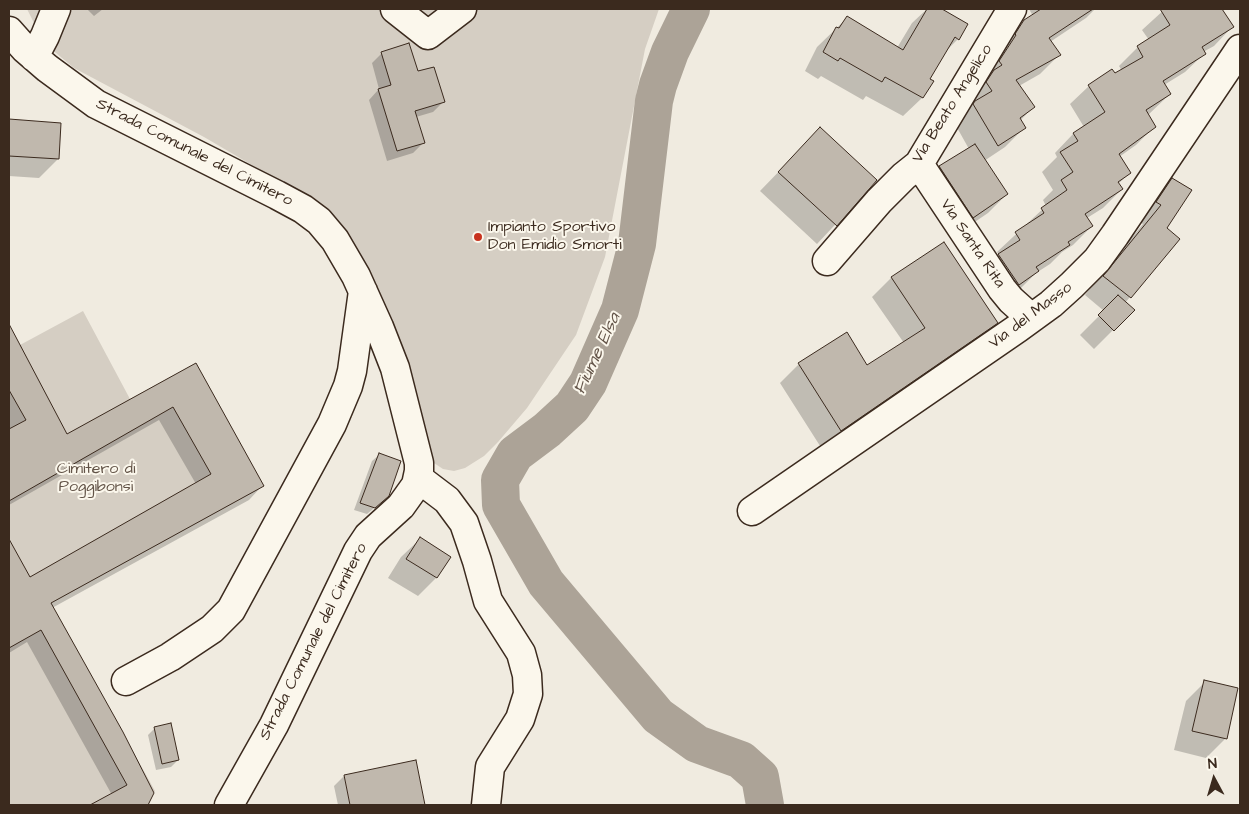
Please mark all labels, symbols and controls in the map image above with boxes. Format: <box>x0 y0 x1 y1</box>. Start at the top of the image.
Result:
street label: Via Beato Angelico <box>909 41 997 167</box>
street label: Strada Comunale del Cimitero <box>92 95 296 211</box>
street label: Via Santa Rita <box>935 196 1009 292</box>
place label: Impianto Sportivo Don Emidio Smorti <box>488 218 622 256</box>
marker: Impianto Sportivo Don Emidio Smorti <box>472 231 484 243</box>
street label: Via del Masso <box>986 278 1076 354</box>
water label: Fiume Elsa <box>570 310 626 398</box>
park label: Cimitero di Poggibonsi <box>57 460 135 498</box>
street label: Strada Comunale del Cimitero <box>256 540 372 744</box>
north arrow <box>1189 754 1239 804</box>
text: N <box>1207 754 1218 774</box>

